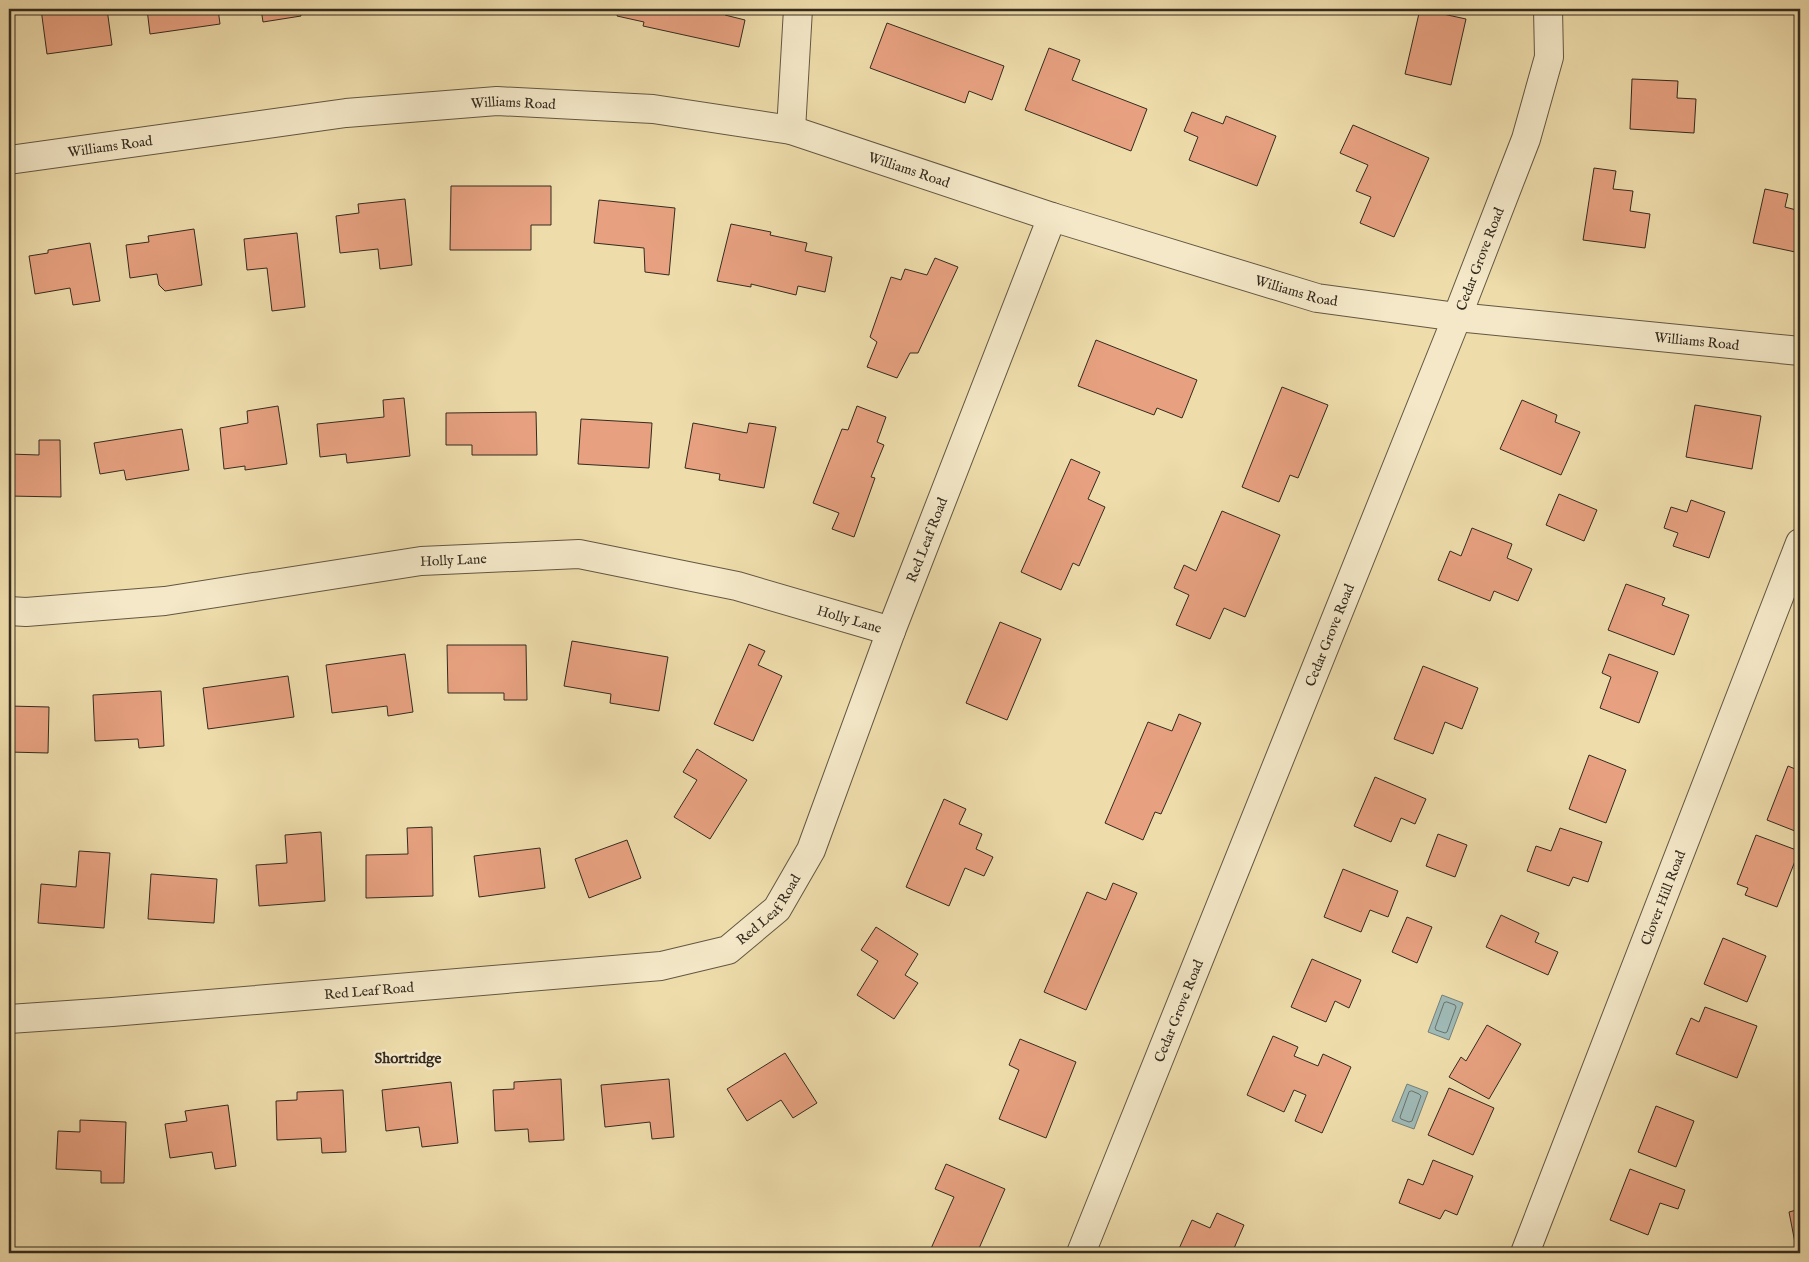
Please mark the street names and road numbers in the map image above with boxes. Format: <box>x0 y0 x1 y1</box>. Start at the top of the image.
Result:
street label: Williams Road <box>470 93 557 114</box>
street label: Williams Road <box>67 132 154 162</box>
street label: Williams Road <box>866 148 952 192</box>
street label: Cedar Grove Road <box>1452 205 1509 313</box>
street label: Williams Road <box>1253 272 1339 311</box>
street label: Williams Road <box>1653 329 1740 355</box>
street label: Red Leaf Road <box>903 495 952 585</box>
street label: Holly Lane <box>420 550 488 571</box>
street label: Cedar Grove Road <box>1301 581 1359 689</box>
street label: Holly Lane <box>815 602 884 638</box>
street label: Clover Hill Road <box>1637 848 1690 948</box>
street label: Red Leaf Road <box>733 871 805 949</box>
street label: Cedar Grove Road <box>1151 957 1208 1065</box>
street label: Red Leaf Road <box>323 979 415 1004</box>

